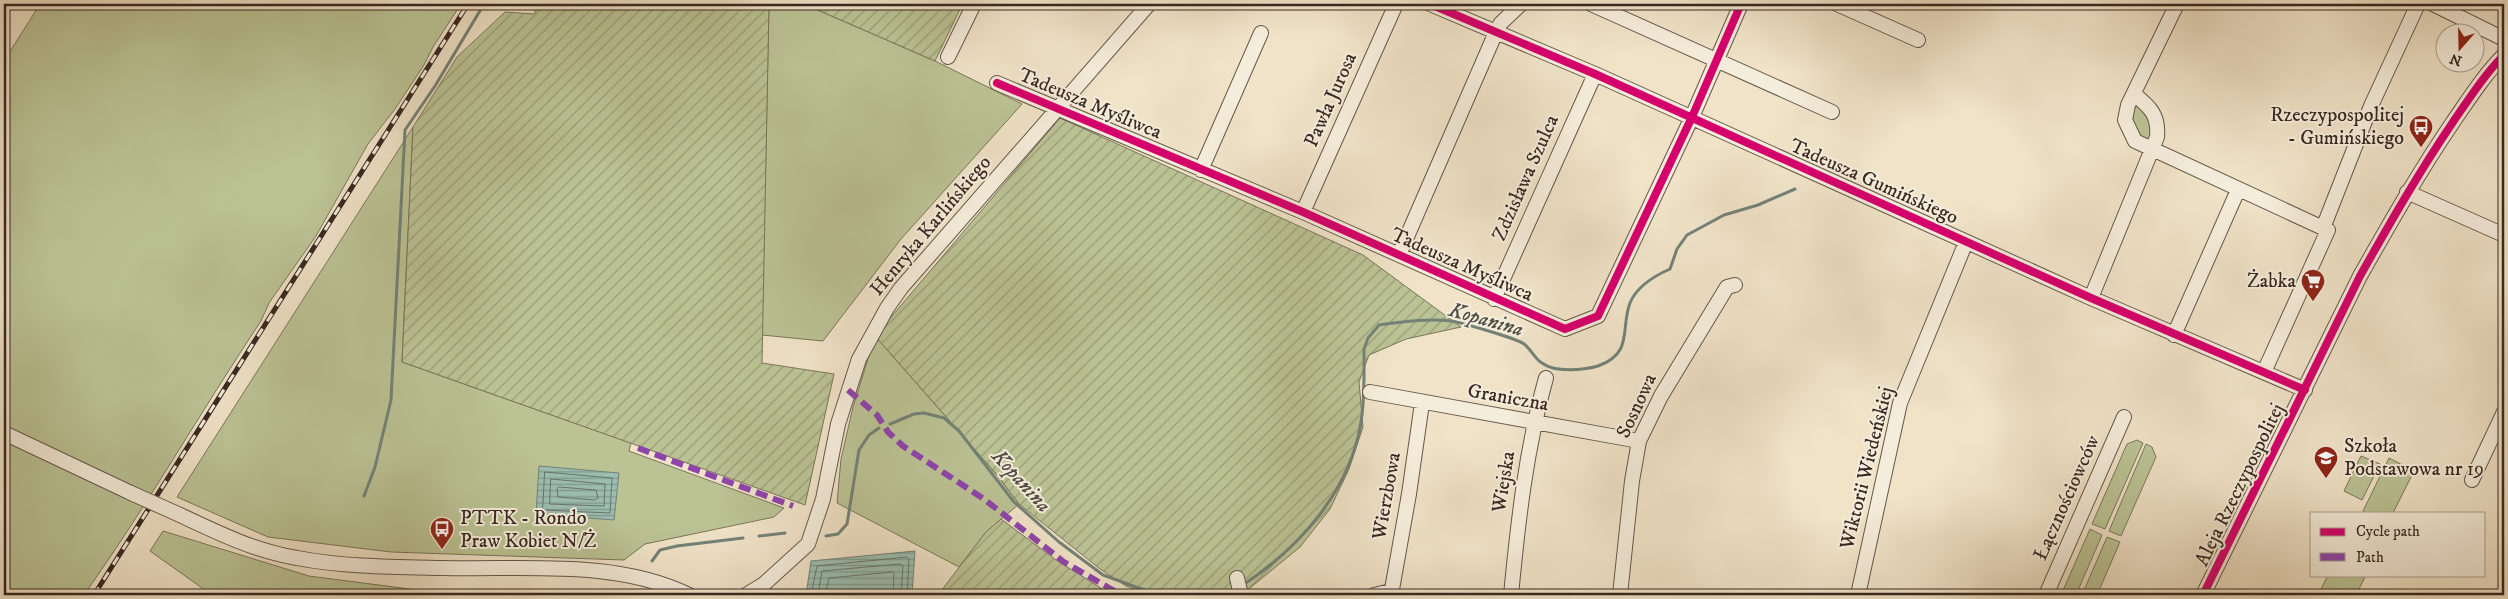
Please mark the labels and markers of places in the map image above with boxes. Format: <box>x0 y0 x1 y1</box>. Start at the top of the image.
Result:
place label: Rzeczypospolitej - Gumińskiego <box>2270 103 2404 151</box>
bus stop icon: Rzeczypospolitej - Gumińskiego <box>2408 114 2434 148</box>
supermarket icon: Żabka <box>2300 268 2326 302</box>
place label: Żabka <box>2247 269 2297 294</box>
place label: Szkoła Podstawowa nr 19 <box>2344 434 2484 482</box>
school or university icon: Szkoła Podstawowa nr 19 <box>2313 445 2339 479</box>
place label: PTTK - Rondo Praw Kobiet N/Ż <box>460 506 596 554</box>
bus stop icon: PTTK - Rondo Praw Kobiet N/Ż <box>429 516 455 550</box>

